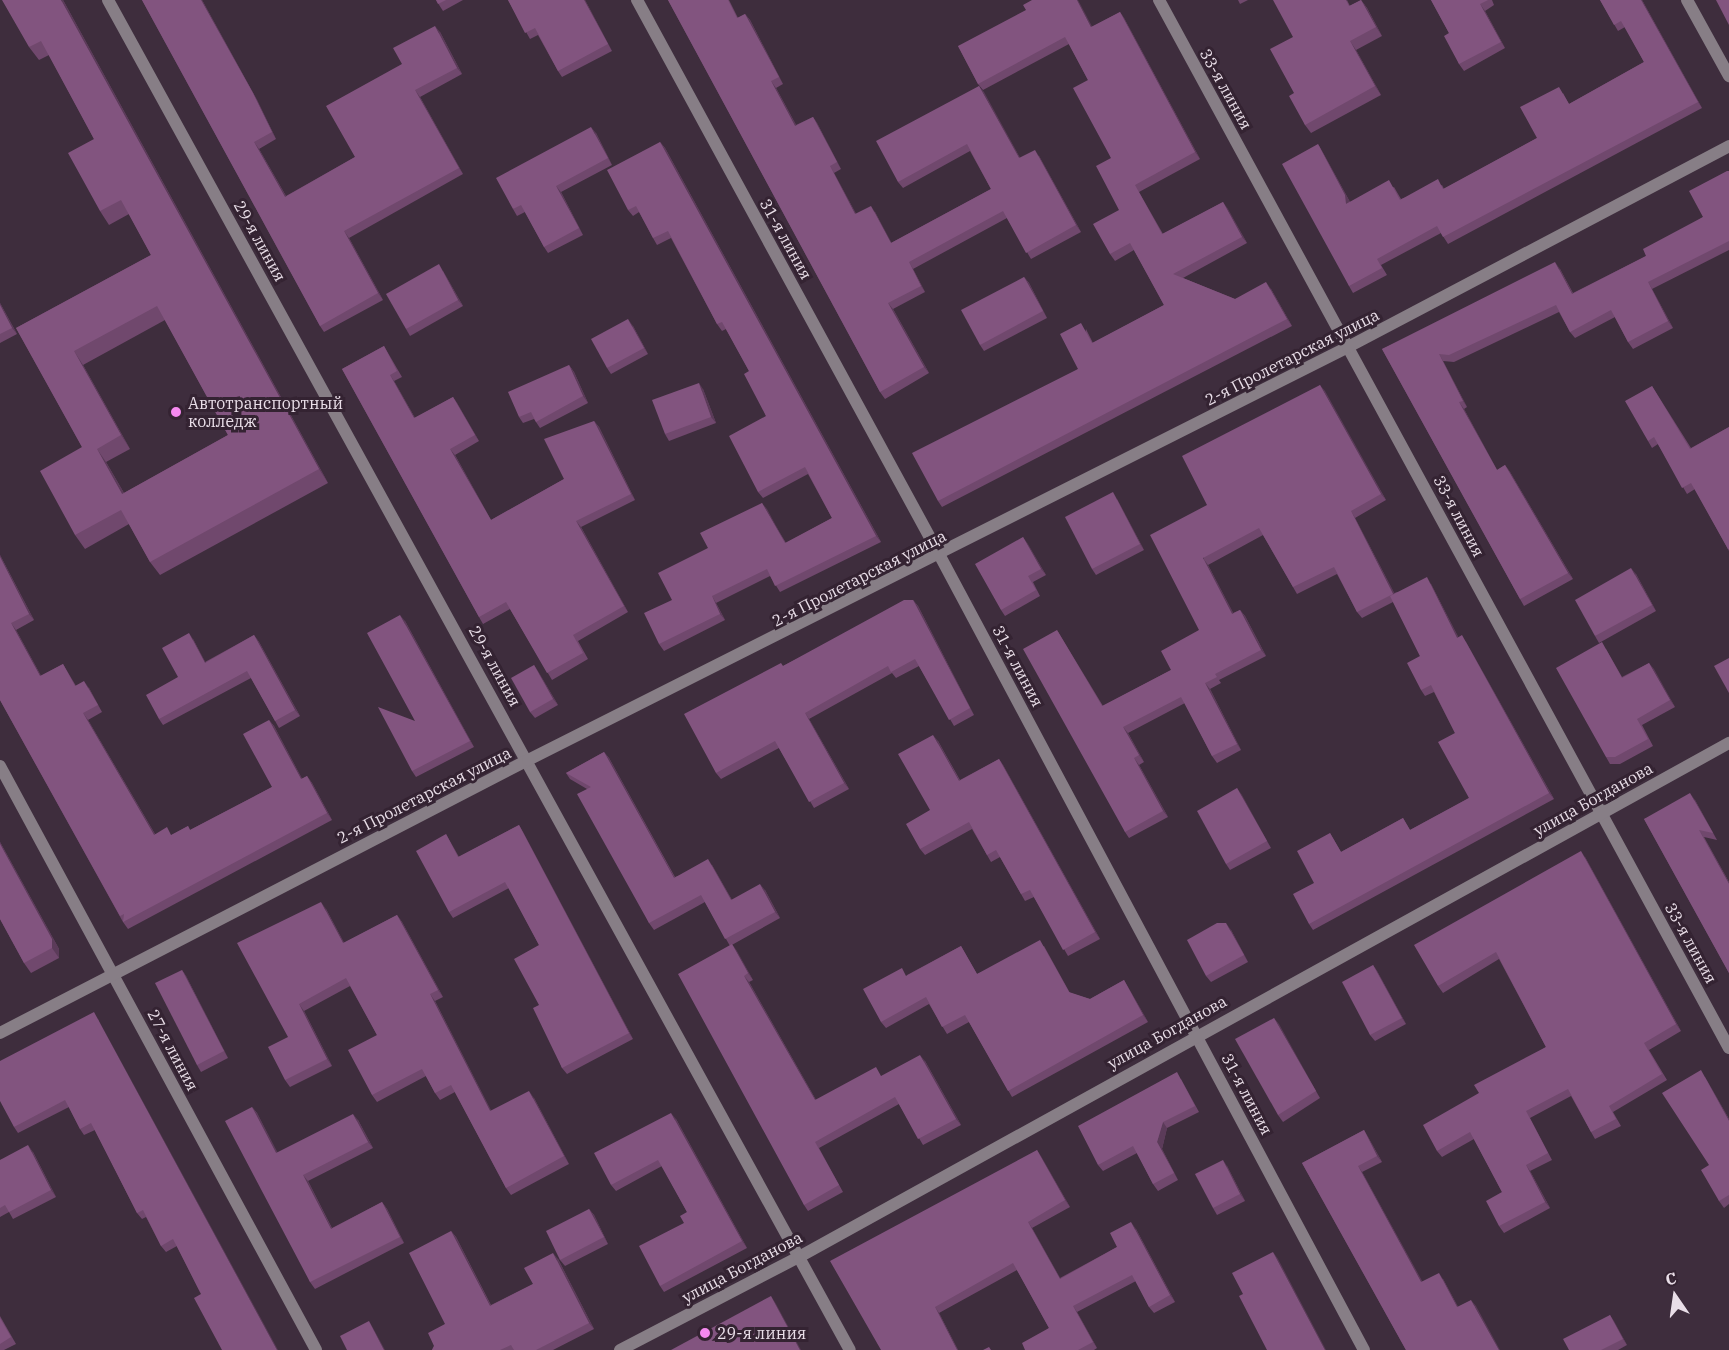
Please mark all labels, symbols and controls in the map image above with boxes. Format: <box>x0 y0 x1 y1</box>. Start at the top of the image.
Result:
street label: 33-я линия <box>1196 45 1256 133</box>
street label: 31-я линия <box>756 195 816 283</box>
street label: 29-я линия <box>230 197 290 285</box>
street label: 2-я Пролетарская улица <box>1202 305 1382 409</box>
place label: Автотранспортный колледж <box>188 393 343 431</box>
marker: Автотранспортный колледж <box>169 405 183 419</box>
street label: 33-я линия <box>1430 472 1488 560</box>
street label: 2-я Пролетарская улица <box>769 526 949 630</box>
street label: 29-я линия <box>465 622 525 710</box>
street label: 31-я линия <box>989 622 1047 710</box>
street label: 2-я Пролетарская улица <box>334 743 514 847</box>
street label: улица Богданова <box>1530 758 1656 840</box>
street label: 33-я линия <box>1661 899 1721 987</box>
street label: улица Богданова <box>1104 991 1230 1073</box>
street label: 27-я линия <box>144 1006 202 1094</box>
street label: 31-я линия <box>1218 1050 1276 1138</box>
street label: улица Богданова <box>679 1227 805 1307</box>
north arrow <box>1645 1266 1705 1326</box>
text: С <box>1664 1268 1678 1289</box>
place label: 29-я линия <box>717 1323 806 1343</box>
marker: 29-я линия <box>698 1326 712 1340</box>

